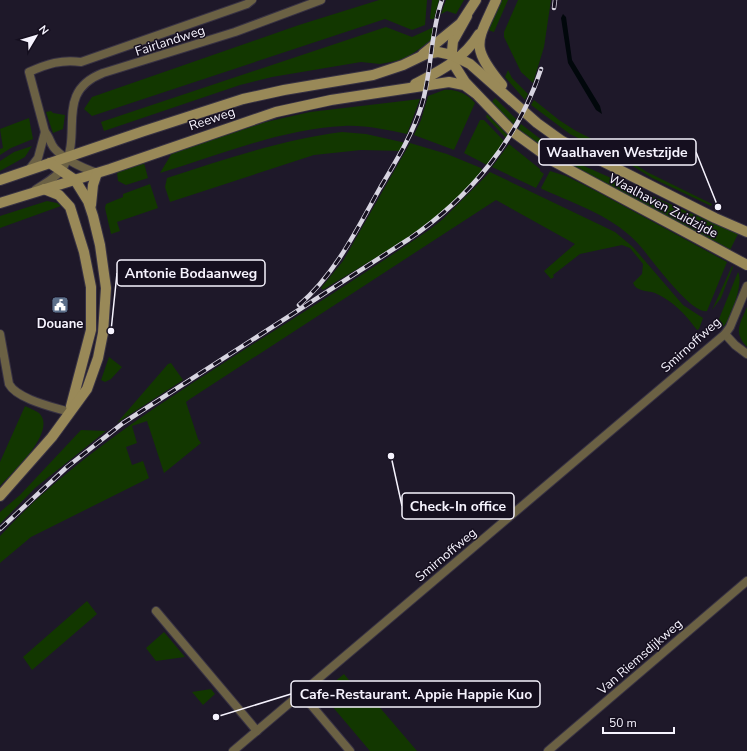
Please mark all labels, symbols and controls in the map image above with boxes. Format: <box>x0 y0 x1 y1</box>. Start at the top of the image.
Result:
north arrow <box>16 16 56 56</box>
street label: Fairlandweg <box>133 21 207 61</box>
text: N <box>35 22 52 38</box>
street label: Reeweg <box>187 103 237 135</box>
callout: Waalhaven Westzijde <box>539 139 696 165</box>
text: Waalhaven Westzijde <box>546 143 688 162</box>
street label: Waalhaven Zuidzijde <box>605 169 721 243</box>
callout: Antonie Bodaanweg <box>117 260 265 286</box>
text: Antonie Bodaanweg <box>125 264 257 283</box>
public building icon: Douane <box>50 295 70 315</box>
street label: Smirnoffweg <box>657 313 725 377</box>
place label: Douane <box>37 315 83 333</box>
callout: Check-In office <box>402 493 514 519</box>
text: Check-In office <box>410 497 507 516</box>
street label: Smirnoffweg <box>411 524 481 586</box>
street label: Van Riemsdijkweg <box>593 615 686 700</box>
callout: Cafe-Restaurant. Appie Happie Kuo <box>291 681 540 707</box>
text: Cafe-Restaurant. Appie Happie Kuo <box>300 685 532 704</box>
scale bar <box>603 709 674 735</box>
text: 50 m <box>609 715 637 731</box>

